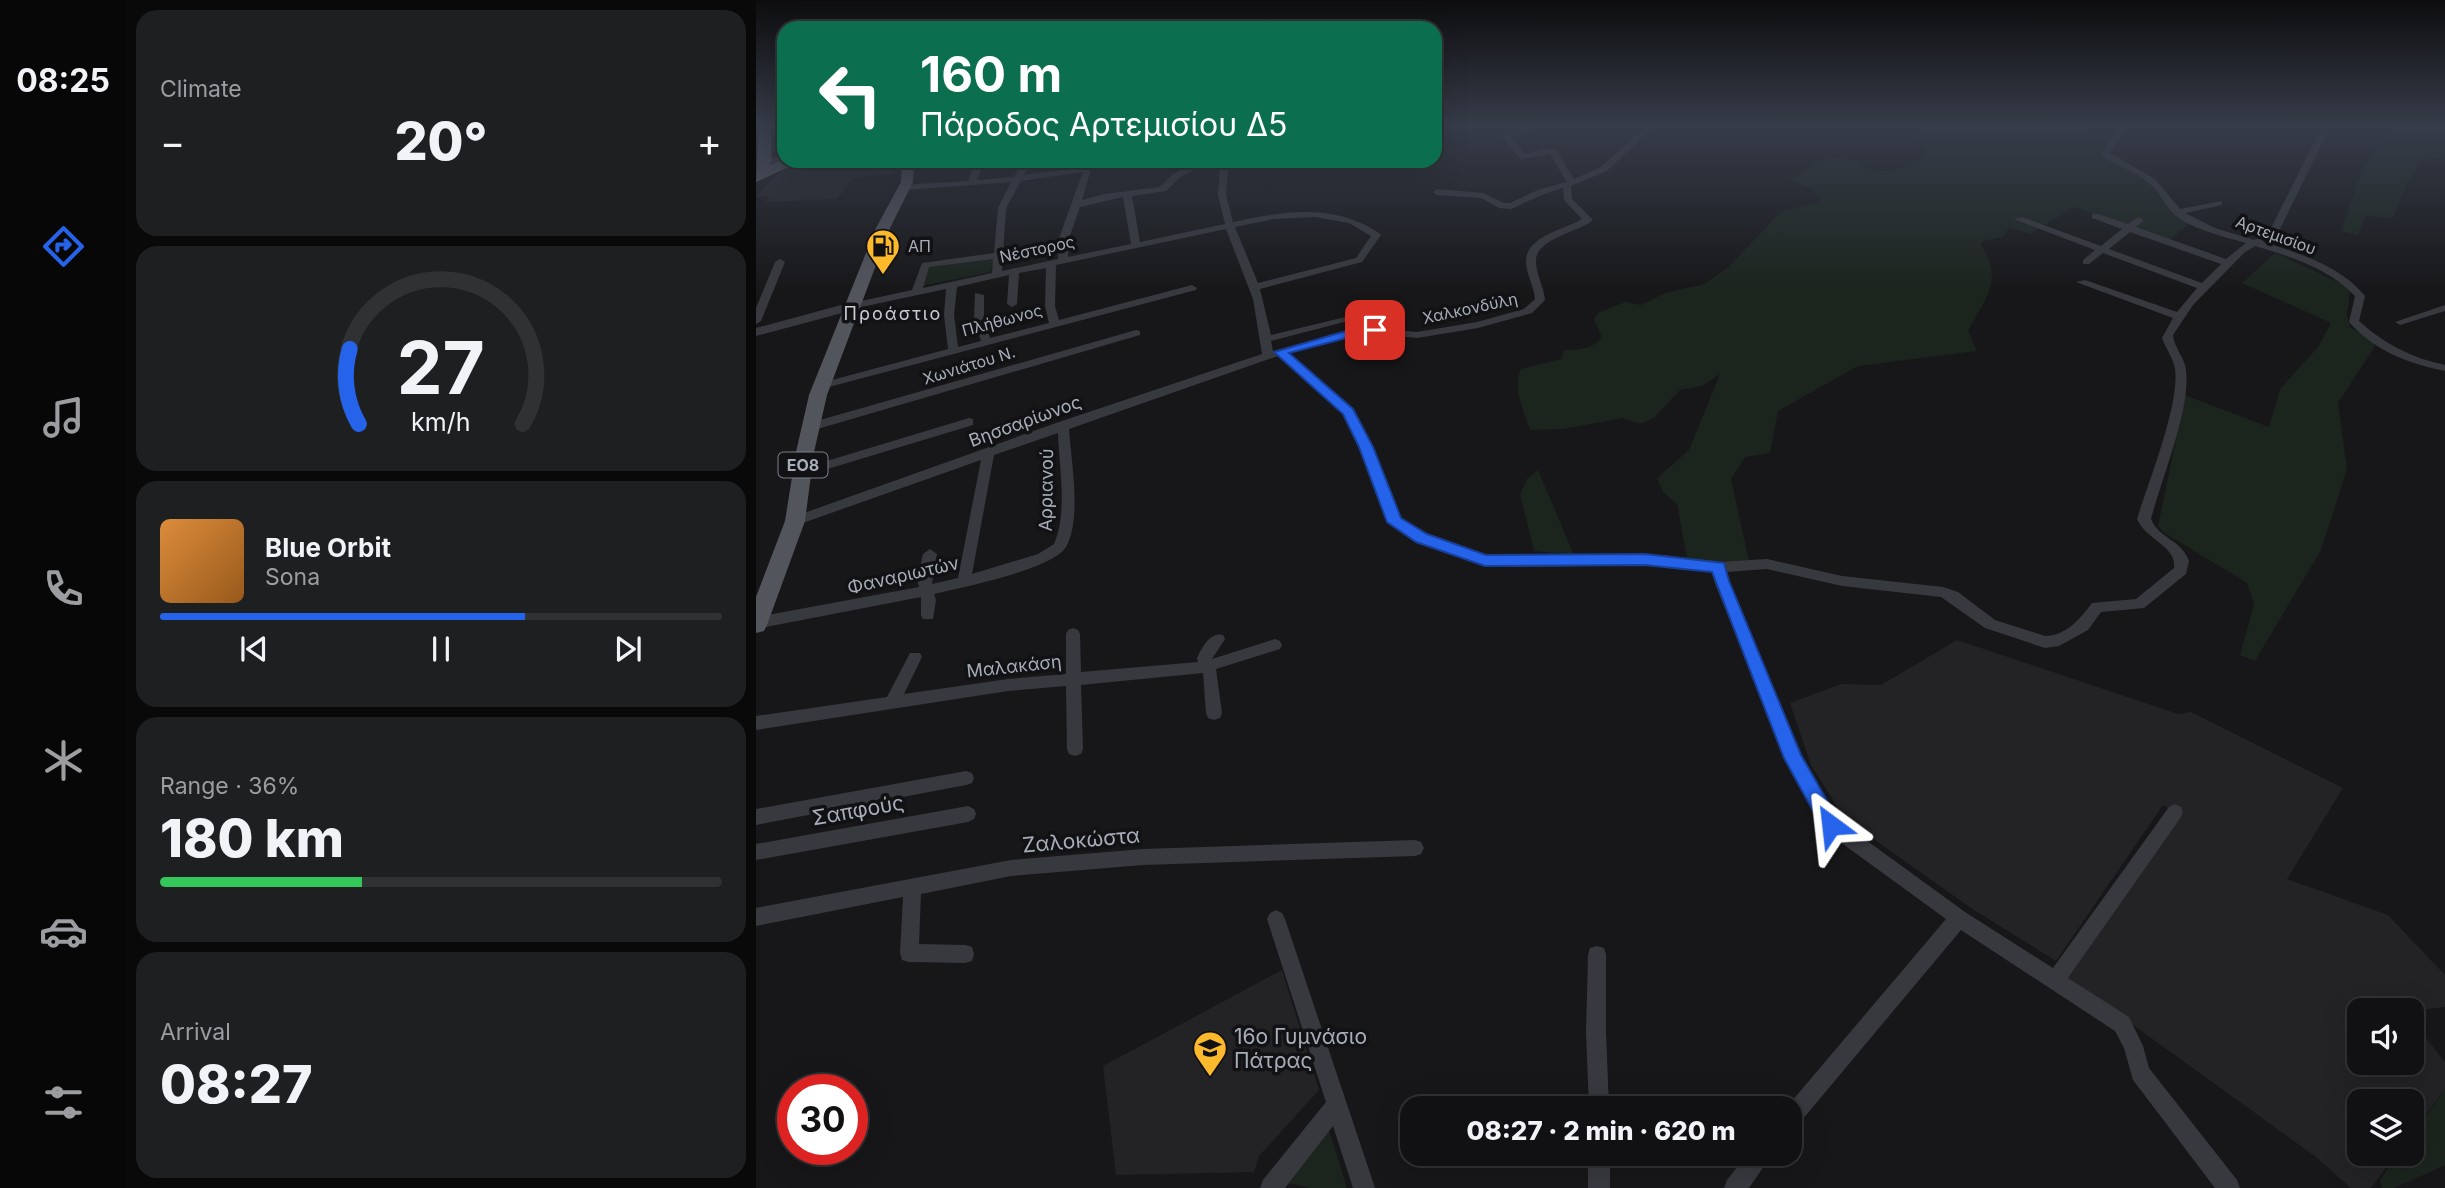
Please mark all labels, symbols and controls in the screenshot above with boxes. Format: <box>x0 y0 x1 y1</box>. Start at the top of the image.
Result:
text: 160 m <box>920 45 1062 104</box>
icon: left <box>805 49 896 140</box>
text: 08:25 <box>16 61 110 100</box>
text: Climate <box>160 75 242 103</box>
text: Πάροδος Αρτεμισίου Δ5 <box>920 105 1287 144</box>
text: 20° <box>394 110 488 173</box>
text: − <box>160 119 185 165</box>
text: + <box>697 119 722 165</box>
street label: Αρτεμισίου <box>2233 211 2319 259</box>
icon: directions <box>39 222 88 271</box>
fuel station icon: ΑΠ <box>864 227 902 276</box>
street label: Νέστορος <box>998 231 1076 267</box>
place label: ΑΠ <box>908 236 931 256</box>
street label: Χαλκονδύλη <box>1421 288 1519 328</box>
street label: Πλήθωνος <box>960 300 1044 340</box>
pin <box>1345 300 1405 360</box>
district label: Προάστιο <box>844 303 942 324</box>
icon: arrive <box>1356 311 1394 349</box>
text: 27 <box>397 324 485 413</box>
street label: Χωνιάτου Ν. <box>920 341 1018 389</box>
street label: Βησσαρίωνος <box>966 391 1084 451</box>
icon: music <box>39 393 88 442</box>
text: km/h <box>411 407 471 437</box>
street label: Αρριανού <box>1035 448 1057 532</box>
road number: ΕΟ8 <box>778 452 828 478</box>
text: Blue Orbit <box>265 532 391 563</box>
street label: Φαναριωτών <box>845 552 961 598</box>
text: Sona <box>265 563 320 591</box>
icon: phone <box>39 564 88 613</box>
icon: previous <box>235 630 273 668</box>
icon: pause <box>422 630 460 668</box>
icon: next <box>609 630 647 668</box>
street label: Μαλακάση <box>966 651 1062 681</box>
icon: climate <box>39 736 88 785</box>
text: Range · 36% <box>160 772 299 800</box>
position arrow <box>1794 788 1868 862</box>
street label: Σαπφούς <box>810 790 906 830</box>
text: 180 km <box>160 807 344 870</box>
street label: Ζαλοκώστα <box>1021 822 1141 858</box>
icon: car <box>39 907 88 956</box>
map controls <box>2347 998 2424 1166</box>
button: sound <box>2347 998 2424 1075</box>
text: Arrival <box>160 1018 231 1046</box>
place label: 16ο Γυμνάσιο Πάτρας <box>1234 1024 1367 1073</box>
school or university icon: 16ο Γυμνάσιο Πάτρας <box>1191 1029 1229 1078</box>
text: 08:27 <box>160 1053 313 1116</box>
speed limit sign: 30 <box>777 1074 868 1165</box>
icon: filters <box>39 1078 88 1127</box>
button: layers <box>2347 1089 2424 1166</box>
text: 08:27 · 2 min · 620 m <box>1466 1115 1736 1146</box>

